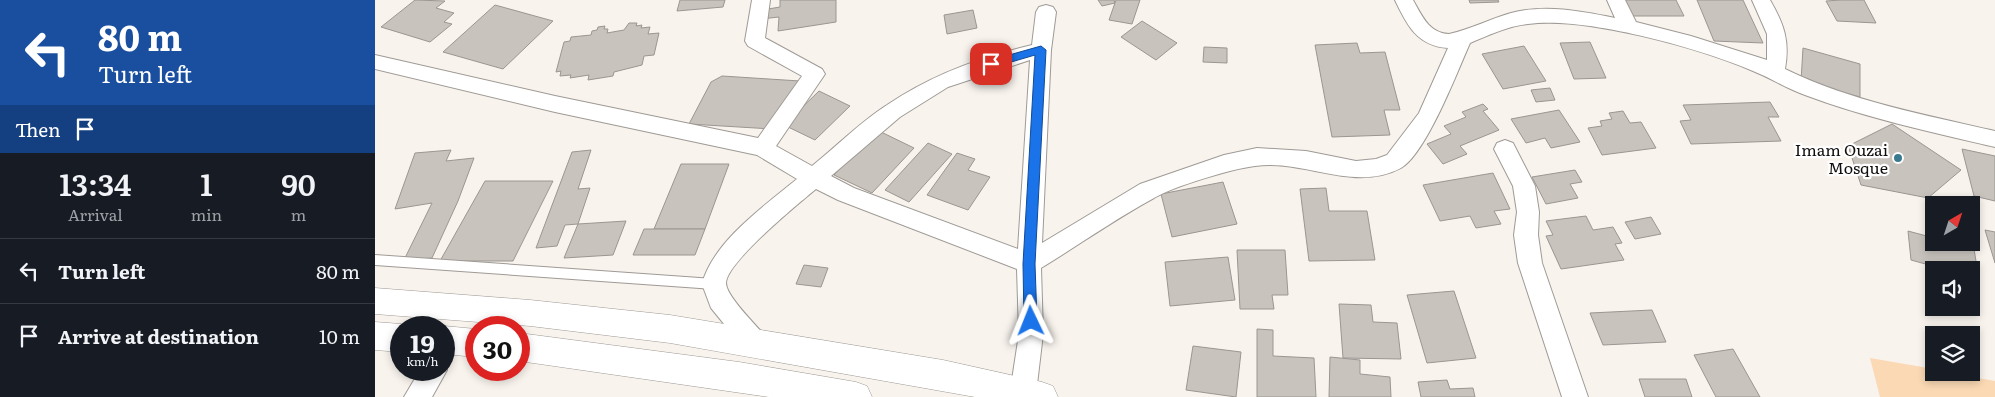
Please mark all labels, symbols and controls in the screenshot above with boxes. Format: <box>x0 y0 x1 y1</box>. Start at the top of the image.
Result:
text: 80 m <box>98 10 182 62</box>
icon: left <box>15 20 80 85</box>
pin <box>970 43 1012 85</box>
icon: arrive <box>977 50 1005 78</box>
text: Turn left <box>98 57 192 90</box>
text: Then <box>15 115 61 143</box>
icon: arrive <box>71 115 99 143</box>
place label: Imam Ouzai Mosque <box>1795 137 1888 179</box>
marker: Imam Ouzai Mosque <box>1892 152 1904 164</box>
text: 13:34 <box>59 161 132 205</box>
text: 1 <box>200 161 213 205</box>
text: 90 <box>281 161 316 205</box>
north arrow <box>1925 196 1980 251</box>
map controls <box>1925 196 1980 381</box>
text: Arrival <box>68 202 123 226</box>
text: min <box>191 202 222 226</box>
text: m <box>291 202 306 226</box>
icon: left <box>15 257 43 285</box>
text: Turn left <box>58 257 145 285</box>
text: 80 m <box>316 257 360 285</box>
button: sound <box>1925 261 1980 316</box>
position arrow <box>1004 294 1056 346</box>
speed limit sign: 30 <box>465 316 530 381</box>
icon: arrive <box>15 322 43 350</box>
text: Arrive at destination <box>58 322 259 350</box>
text: 10 m <box>319 322 360 350</box>
text: 19 <box>410 324 435 361</box>
button: layers <box>1925 326 1980 381</box>
text: km/h <box>407 352 438 370</box>

